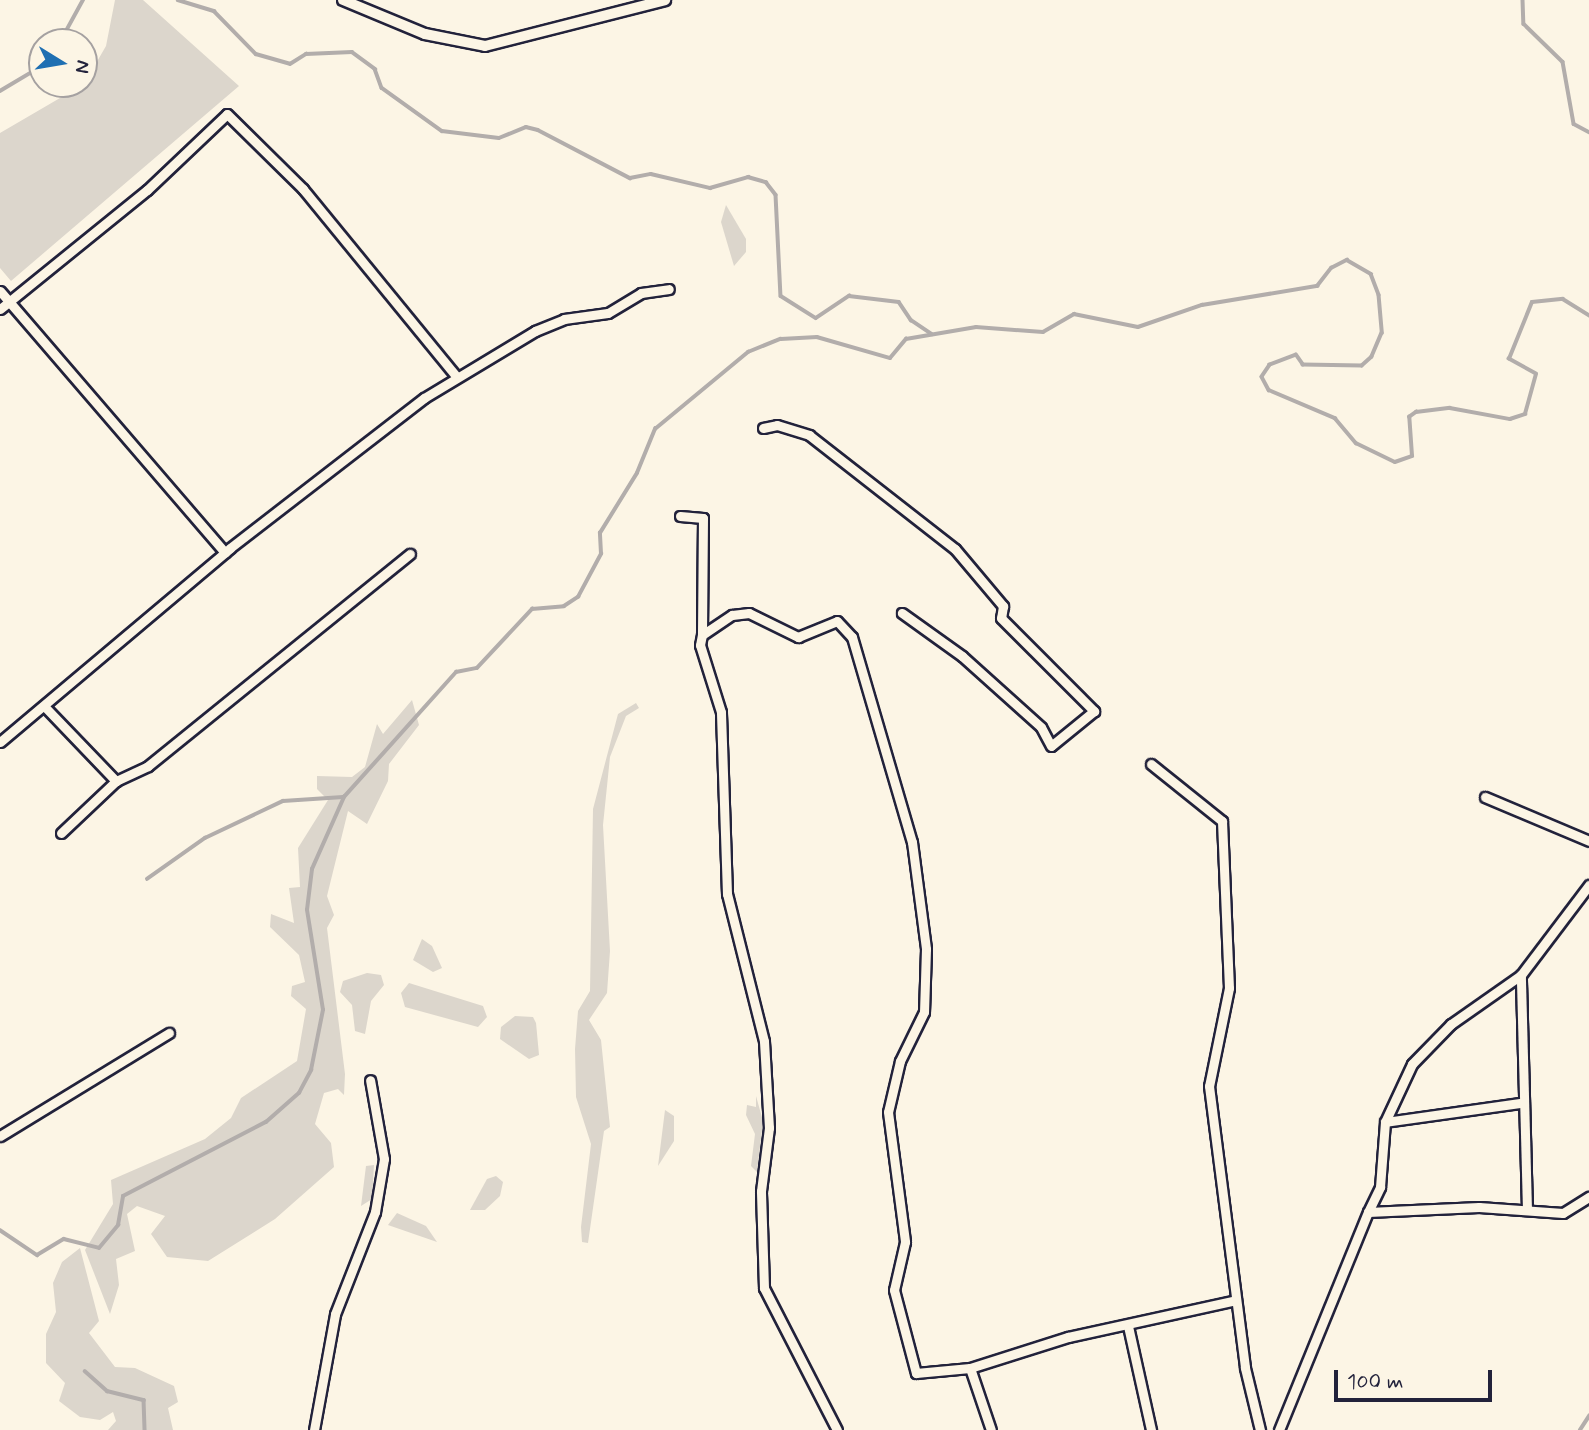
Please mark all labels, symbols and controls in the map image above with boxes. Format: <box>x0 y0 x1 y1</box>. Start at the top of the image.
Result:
north arrow <box>28 28 98 98</box>
text: N <box>69 58 96 75</box>
scale bar <box>1337 1356 1494 1400</box>
text: 100 m <box>1347 1368 1403 1396</box>

